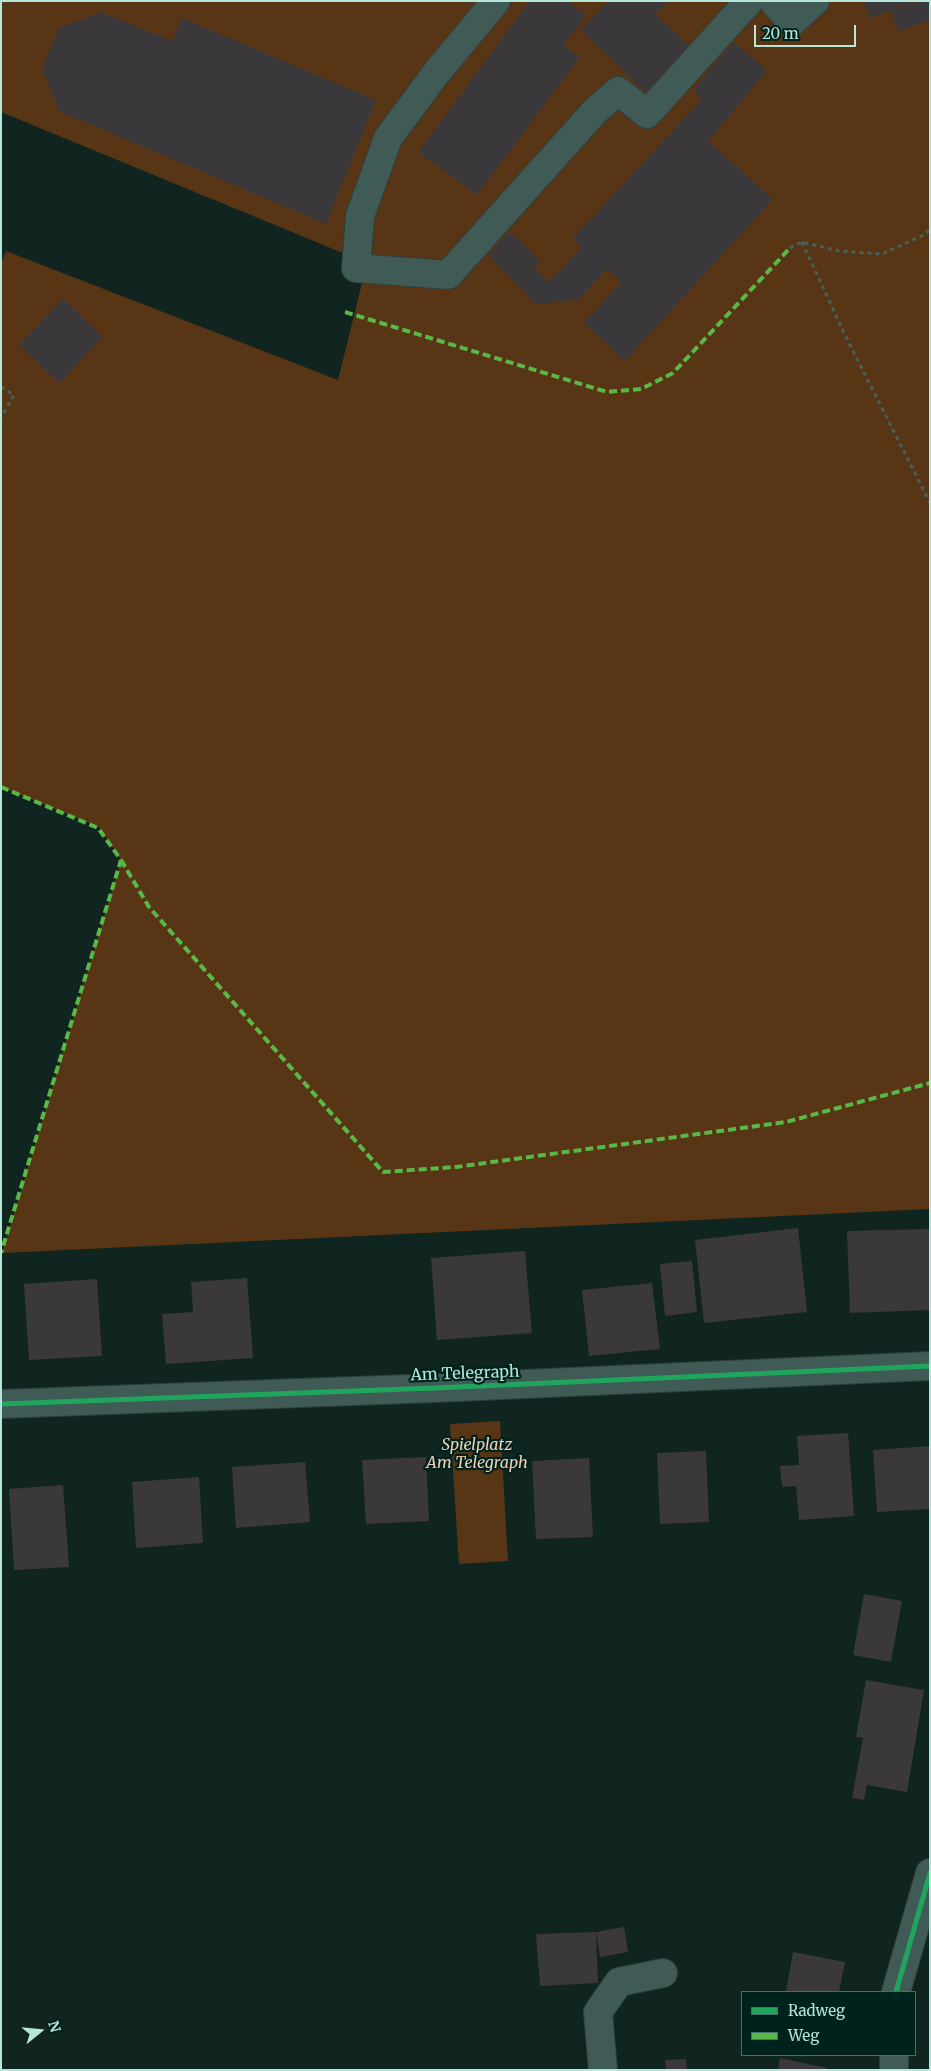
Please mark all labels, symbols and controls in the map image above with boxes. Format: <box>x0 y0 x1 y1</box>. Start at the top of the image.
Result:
scale bar <box>756 15 858 47</box>
text: 20 m <box>762 24 799 43</box>
street label: Am Telegraph <box>410 1363 520 1385</box>
park label: Spielplatz Am Telegraph <box>426 1435 528 1473</box>
legend <box>741 1991 916 2056</box>
text: Radweg <box>788 2001 845 2020</box>
north arrow <box>15 2006 65 2056</box>
text: N <box>44 2019 65 2035</box>
text: Weg <box>788 2026 819 2045</box>

